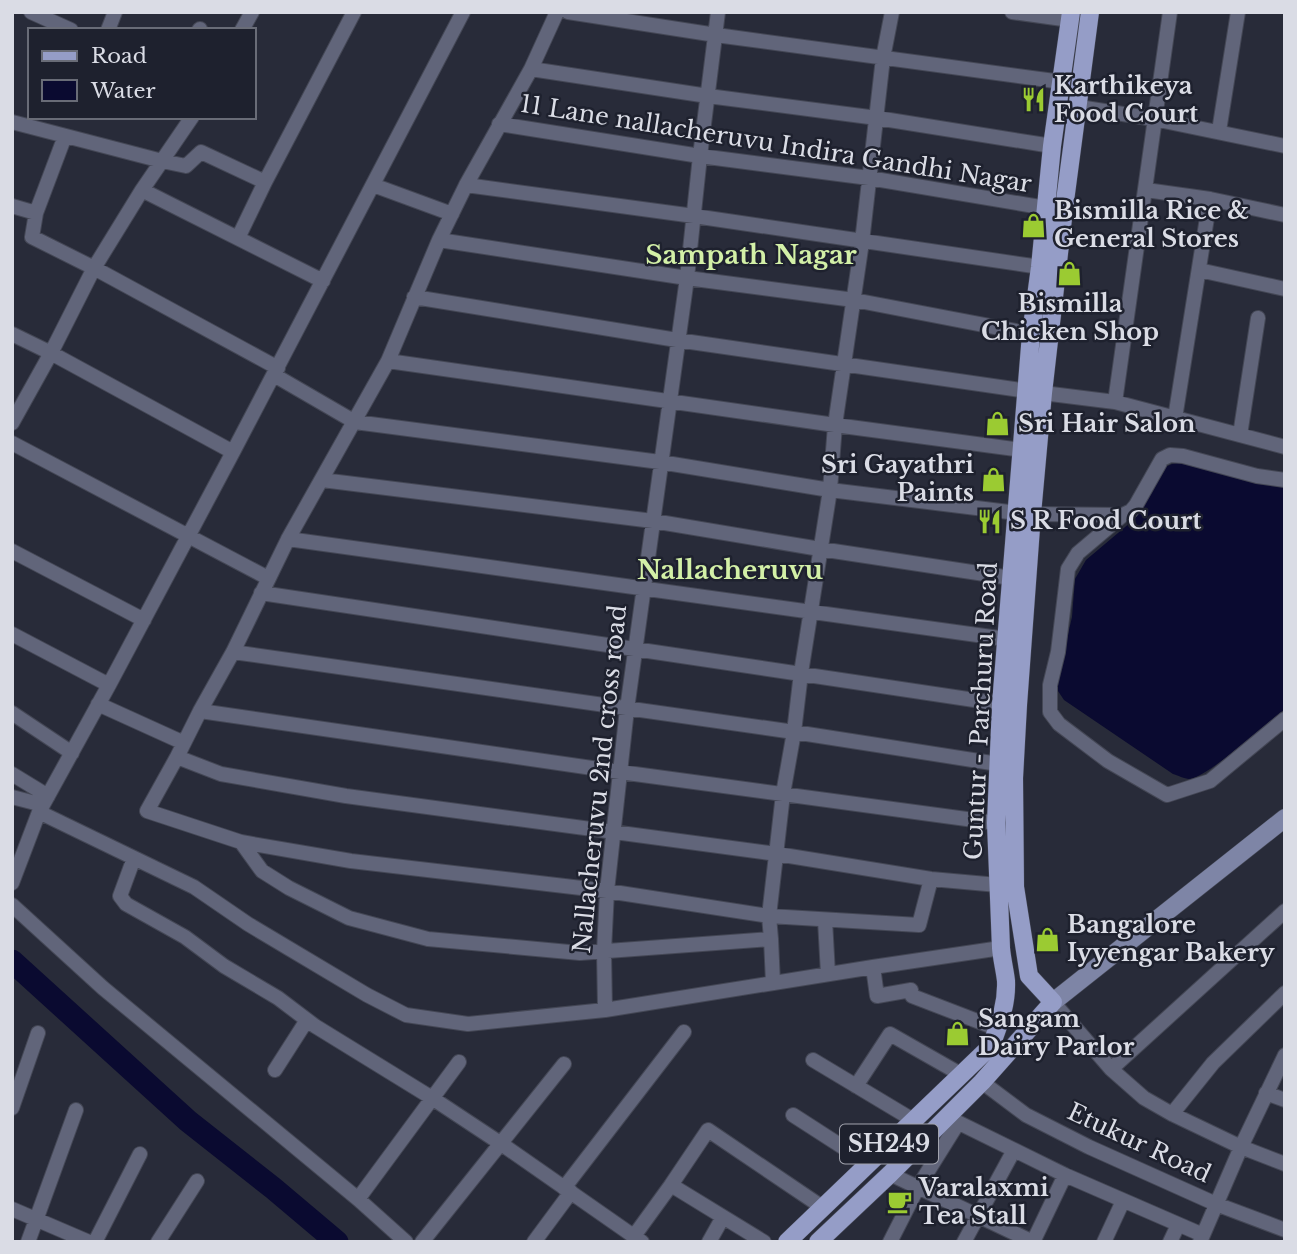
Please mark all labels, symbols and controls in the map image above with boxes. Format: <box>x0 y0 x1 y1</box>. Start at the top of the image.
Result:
legend <box>28 28 256 119</box>
text: Road <box>91 43 147 69</box>
place label: Karthikeya Food Court <box>1054 71 1199 128</box>
text: Water <box>90 78 155 104</box>
restaurant icon: Karthikeya Food Court <box>1020 86 1048 114</box>
street label: 11 Lane nallacheruvu Indira Gandhi Nagar <box>518 89 1034 198</box>
place label: Bismilla Rice & General Stores <box>1054 196 1249 253</box>
shop icon: Bismilla Rice & General Stores <box>1020 211 1048 239</box>
district label: Sampath Nagar <box>645 239 857 271</box>
shop icon: Bismilla Chicken Shop <box>1056 259 1084 287</box>
place label: Bismilla Chicken Shop <box>981 289 1159 346</box>
place label: Sri Hair Salon <box>1018 409 1196 438</box>
shop icon: Sri Hair Salon <box>984 410 1012 438</box>
place label: Sri Gayathri Paints <box>821 450 974 507</box>
shop icon: Sri Gayathri Paints <box>980 465 1008 493</box>
place label: S R Food Court <box>1010 506 1202 535</box>
restaurant icon: S R Food Court <box>976 507 1004 535</box>
district label: Nallacheruvu <box>637 554 824 586</box>
street label: Guntur - Parchuru Road <box>958 561 1003 861</box>
street label: Nallacheruvu 2nd cross road <box>567 603 632 955</box>
place label: Bangalore Iyyengar Bakery <box>1067 910 1275 967</box>
shop icon: Bangalore Iyyengar Bakery <box>1033 925 1061 953</box>
place label: Sangam Dairy Parlor <box>978 1004 1135 1061</box>
shop icon: Sangam Dairy Parlor <box>944 1019 972 1047</box>
street label: Etukur Road <box>1063 1097 1216 1188</box>
road number: SH249 <box>840 1124 938 1163</box>
place label: Varalaxmi Tea Stall <box>918 1173 1049 1230</box>
cafe icon: Varalaxmi Tea Stall <box>885 1188 913 1216</box>

